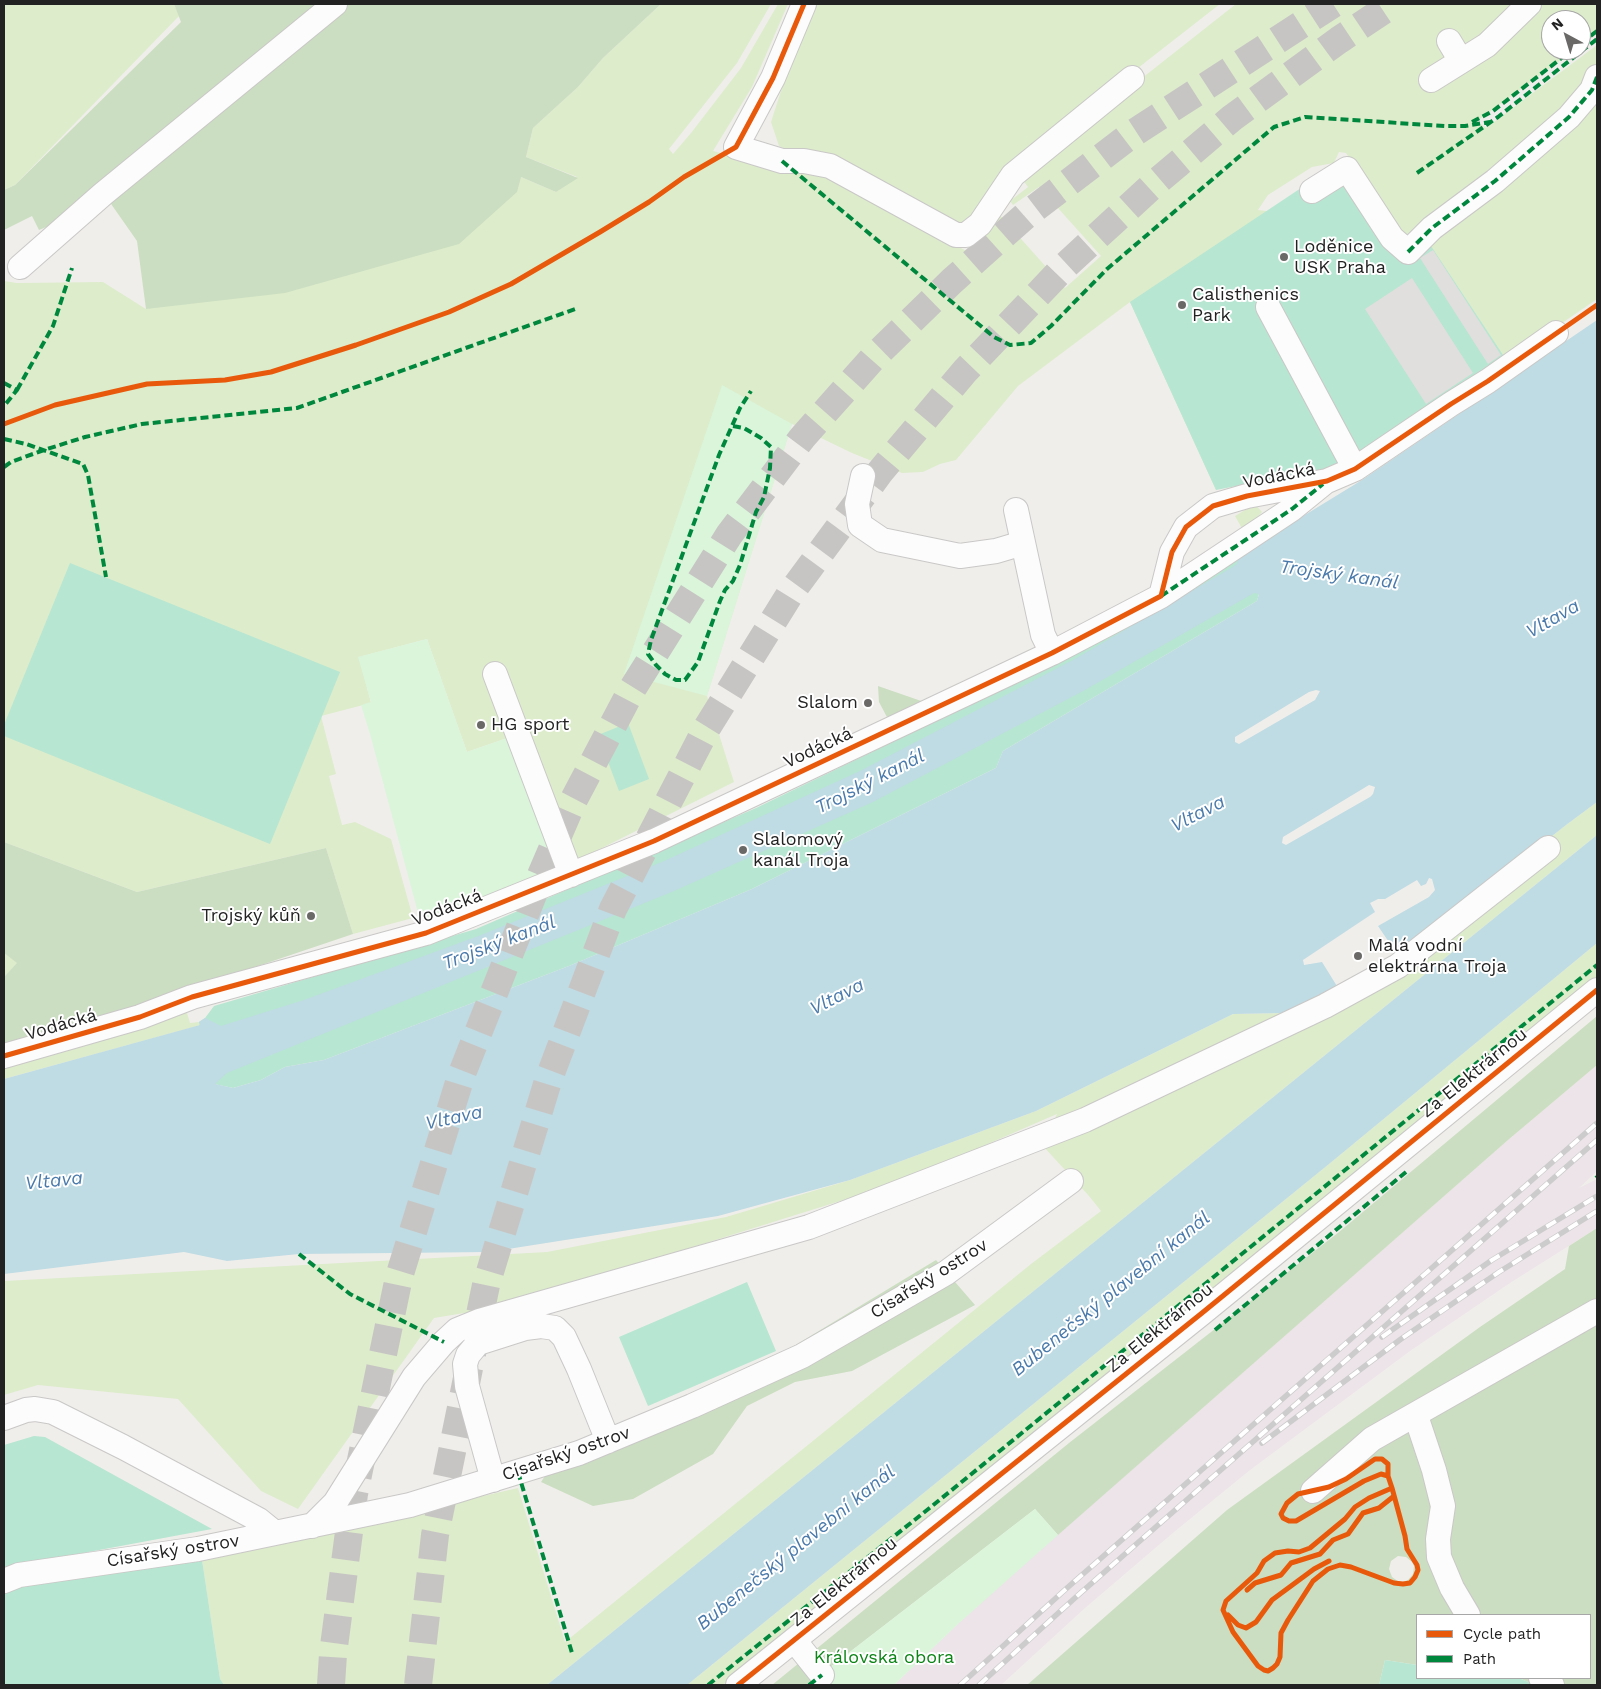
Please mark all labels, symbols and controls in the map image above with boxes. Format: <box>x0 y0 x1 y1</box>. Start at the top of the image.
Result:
north arrow <box>1541 10 1591 60</box>
text: N <box>1548 15 1566 34</box>
place label: Loděnice USK Praha <box>1294 236 1386 278</box>
marker: Loděnice USK Praha <box>1278 251 1290 263</box>
place label: Calisthenics Park <box>1192 284 1299 326</box>
marker: Calisthenics Park <box>1176 299 1188 311</box>
street label: Vodácká <box>1241 458 1317 494</box>
water label: Trojský kanál <box>1278 555 1400 595</box>
water label: Vltava <box>1522 595 1584 643</box>
place label: Slalom <box>797 692 858 714</box>
marker: Slalom <box>862 697 874 709</box>
place label: HG sport <box>491 714 569 736</box>
marker: HG sport <box>475 719 487 731</box>
street label: Vodácká <box>780 723 856 773</box>
water label: Trojský kanál <box>812 745 928 819</box>
water label: Vltava <box>1167 791 1229 837</box>
place label: Slalomový kanál Troja <box>753 829 849 872</box>
marker: Slalomový kanál Troja <box>737 844 749 856</box>
street label: Vodácká <box>409 885 485 931</box>
place label: Trojský kůň <box>201 905 301 927</box>
marker: Trojský kůň <box>305 910 317 922</box>
water label: Trojský kanál <box>439 911 559 975</box>
place label: Malá vodní elektrárna Troja <box>1368 935 1507 978</box>
marker: Malá vodní elektrárna Troja <box>1352 950 1364 962</box>
water label: Vltava <box>806 974 868 1020</box>
street label: Vodácká <box>23 1005 99 1045</box>
street label: Za Elektrárnou <box>1417 1024 1531 1122</box>
water label: Vltava <box>423 1101 485 1135</box>
water label: Vltava <box>24 1167 84 1195</box>
water label: Bubenečský plavební kanál <box>1007 1207 1215 1381</box>
street label: Císařský ostrov <box>866 1234 992 1324</box>
street label: Za Elektrárnou <box>1103 1279 1217 1377</box>
street label: Císařský ostrov <box>499 1422 633 1486</box>
water label: Bubenečský plavební kanál <box>692 1461 900 1635</box>
street label: Císařský ostrov <box>105 1530 241 1572</box>
street label: Za Elektrárnou <box>787 1533 901 1631</box>
legend <box>1416 1614 1591 1679</box>
text: Cycle path <box>1463 1625 1541 1643</box>
park label: Královská obora <box>814 1647 954 1669</box>
text: Path <box>1463 1650 1496 1668</box>

